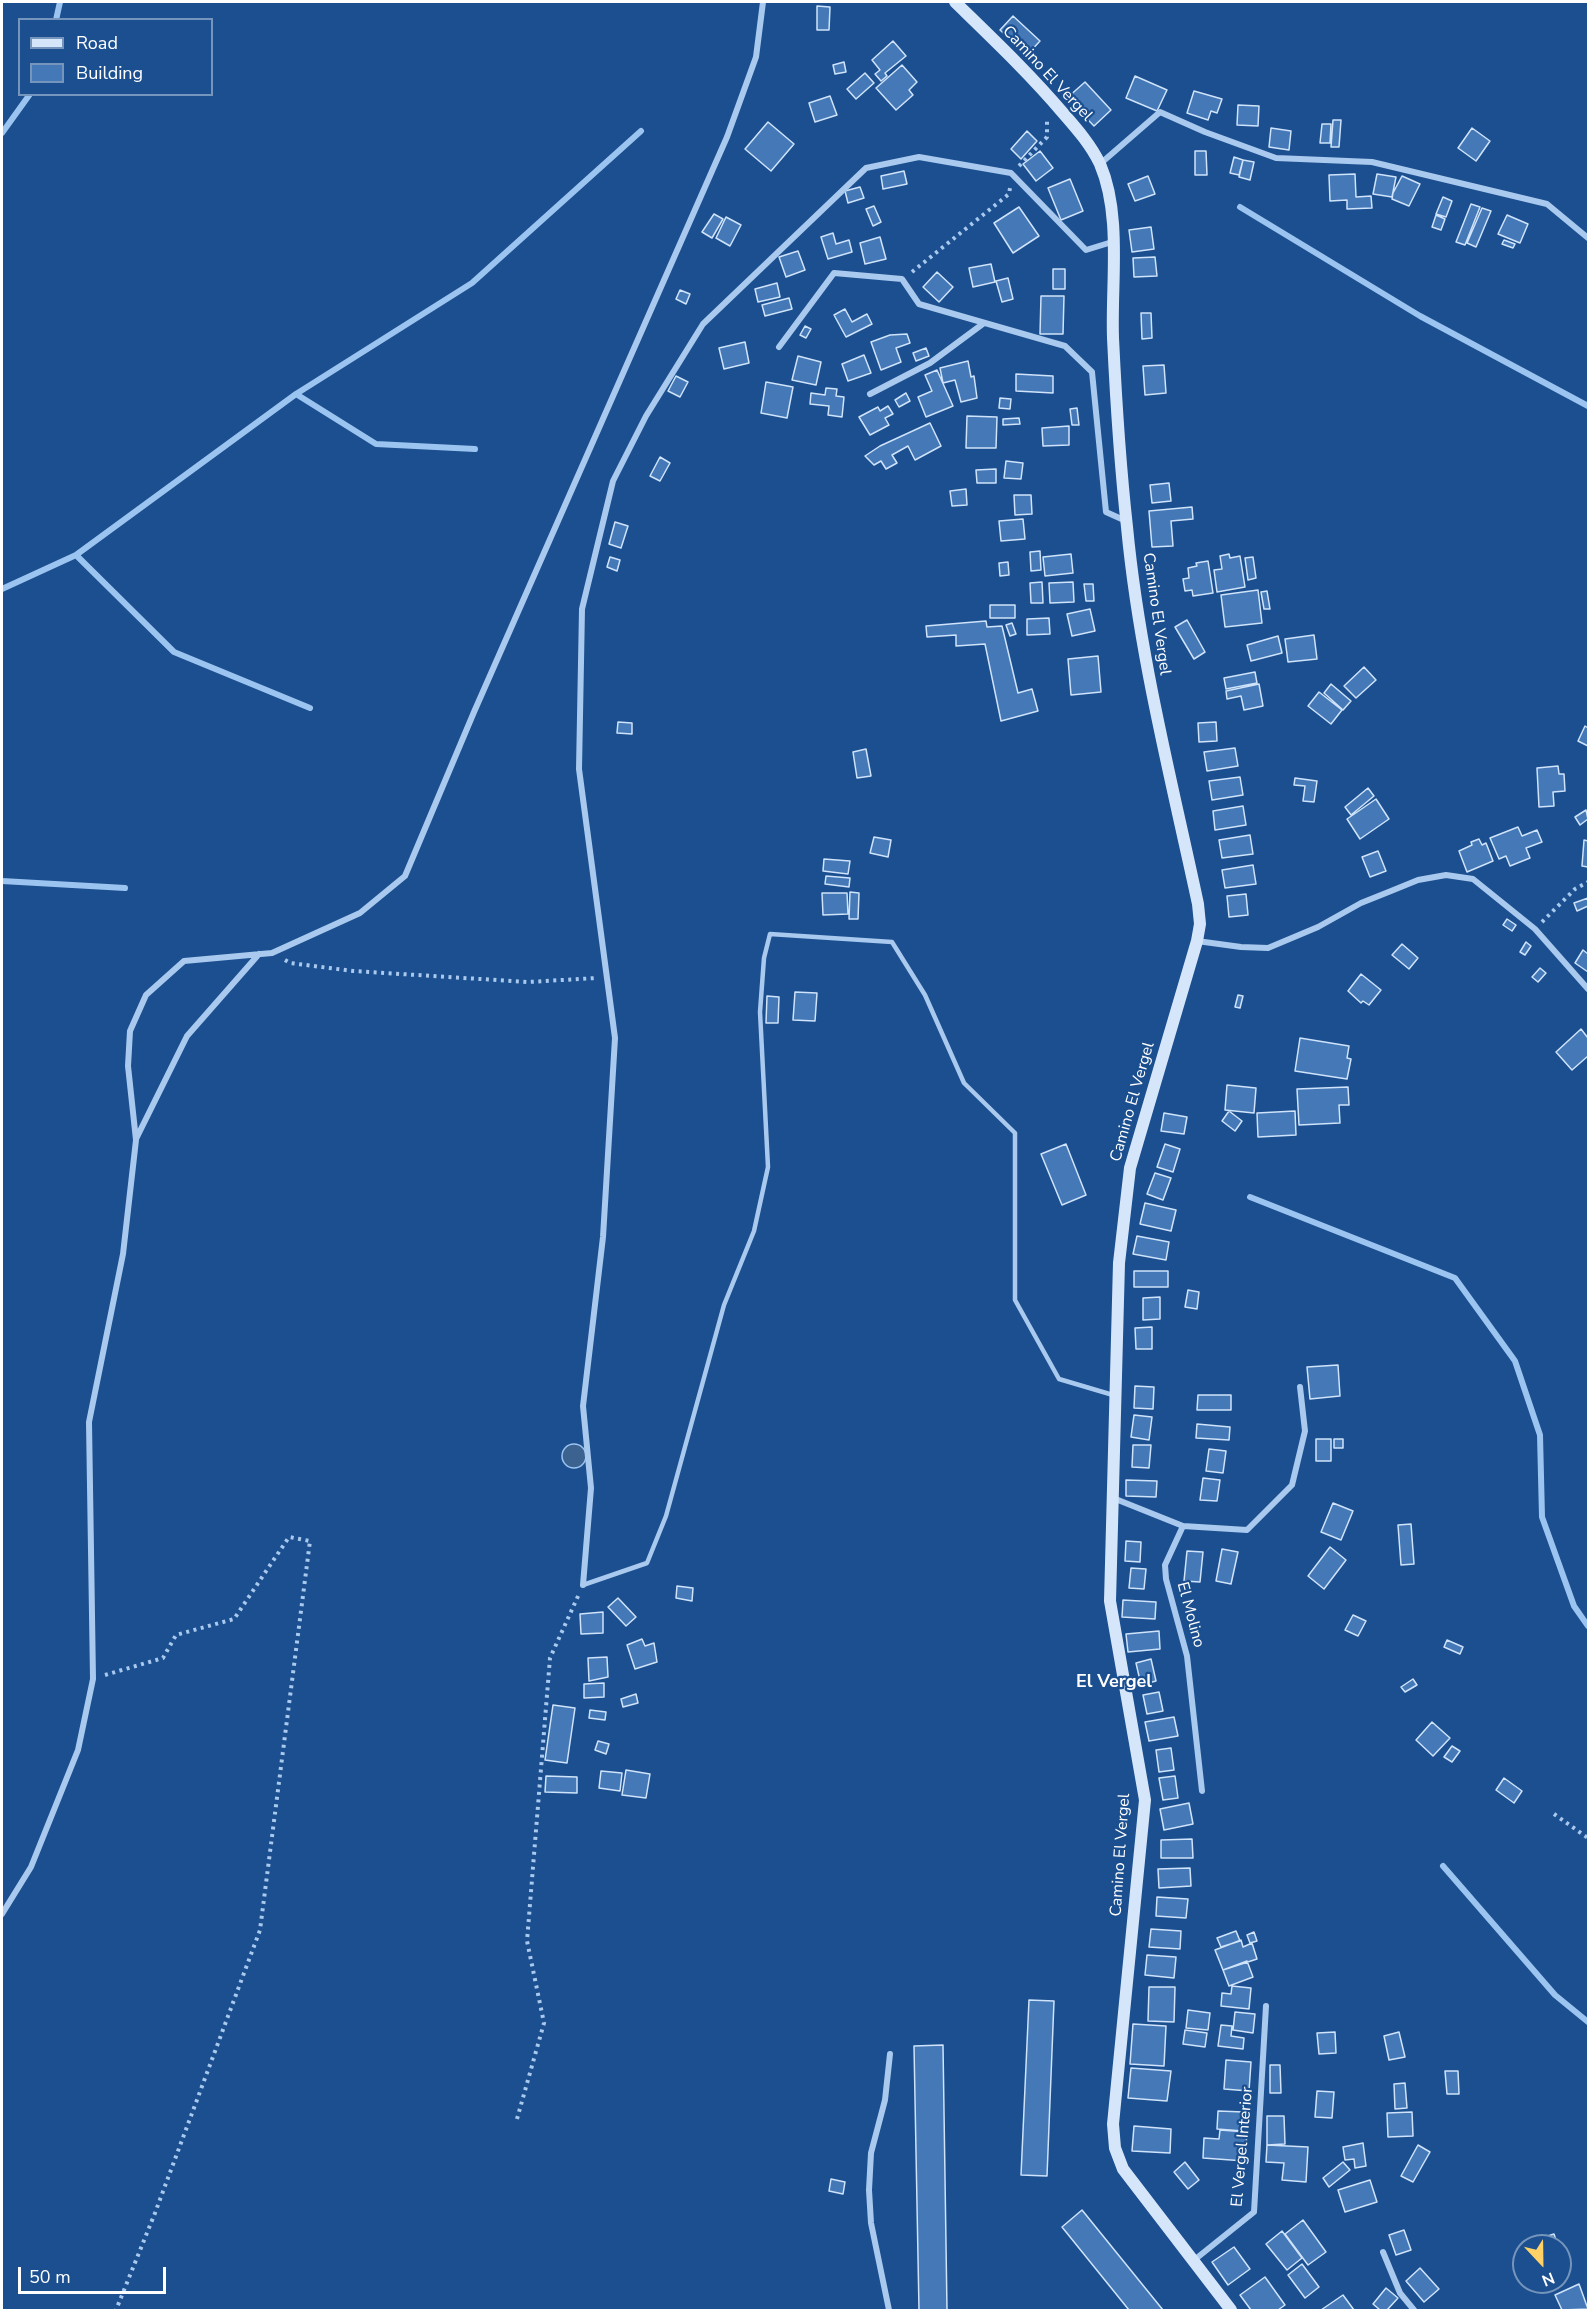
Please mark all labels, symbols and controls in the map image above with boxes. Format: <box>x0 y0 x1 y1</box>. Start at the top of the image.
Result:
legend <box>18 18 213 96</box>
street label: Camino El Vergel <box>998 22 1096 126</box>
text: Road <box>76 31 118 55</box>
text: Building <box>76 61 143 85</box>
street label: Camino El Vergel <box>1138 552 1174 676</box>
street label: Camino El Vergel <box>1107 1040 1159 1164</box>
street label: El Molino <box>1172 1580 1208 1650</box>
district label: El Vergel <box>1076 1672 1152 1694</box>
street label: Camino El Vergel <box>1107 1793 1135 1917</box>
street label: El Vergel Interior <box>1228 2086 1258 2208</box>
north arrow <box>1512 2234 1572 2294</box>
scale bar <box>21 2255 170 2293</box>
text: 50 m <box>29 2265 71 2289</box>
text: N <box>1538 2266 1558 2291</box>

